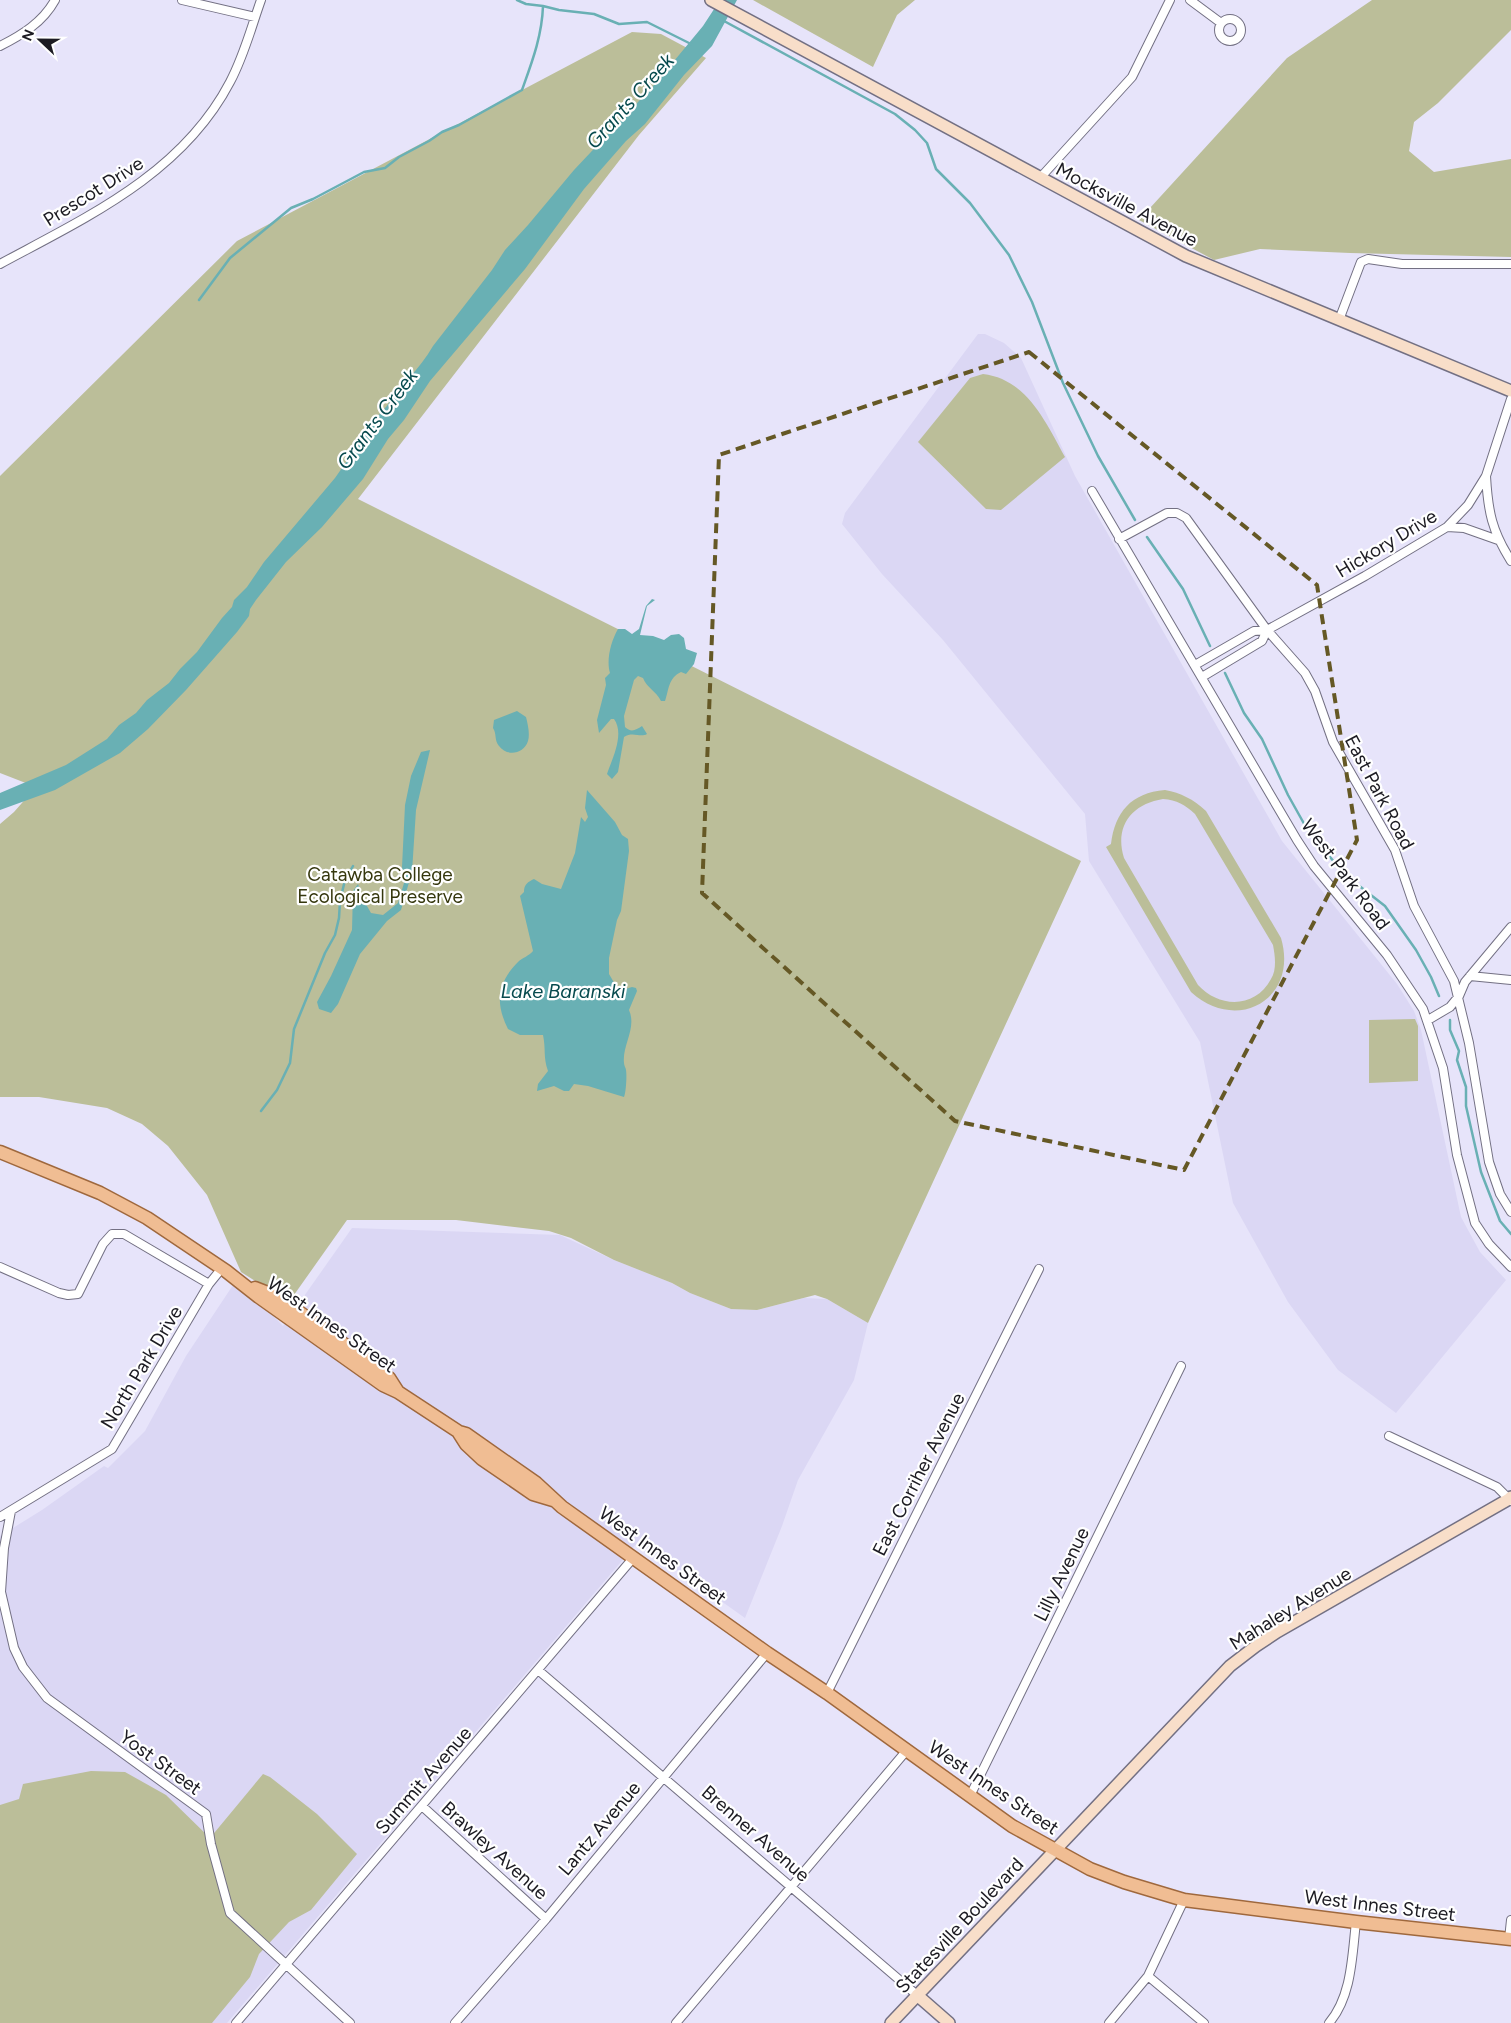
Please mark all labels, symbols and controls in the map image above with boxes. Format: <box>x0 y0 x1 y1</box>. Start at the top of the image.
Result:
north arrow <box>15 15 65 65</box>
text: N <box>19 27 38 44</box>
water label: Grants Creek <box>581 47 680 154</box>
street label: Prescot Drive <box>39 152 148 231</box>
street label: Mocksville Avenue <box>1052 157 1202 252</box>
water label: Grants Creek <box>331 363 423 474</box>
street label: Hickory Drive <box>1331 504 1441 583</box>
street label: East Park Road <box>1340 731 1419 853</box>
street label: West Park Road <box>1296 814 1395 934</box>
park label: Catawba College Ecological Preserve <box>297 863 463 908</box>
water label: Lake Baranski <box>501 979 626 1003</box>
street label: West Innes Street <box>263 1271 401 1377</box>
street label: North Park Drive <box>96 1302 187 1433</box>
street label: East Corriher Avenue <box>867 1389 970 1560</box>
street label: West Innes Street <box>594 1501 731 1609</box>
street label: Lilly Avenue <box>1029 1524 1094 1625</box>
street label: Mahaley Avenue <box>1225 1562 1355 1655</box>
street label: Summit Avenue <box>370 1722 476 1839</box>
street label: Yost Street <box>115 1725 206 1800</box>
street label: West Innes Street <box>924 1735 1063 1839</box>
street label: Lantz Avenue <box>553 1777 645 1880</box>
street label: Brenner Avenue <box>697 1780 814 1886</box>
street label: Brawley Avenue <box>437 1796 553 1904</box>
street label: Statesville Boulevard <box>891 1853 1028 1998</box>
street label: West Innes Street <box>1303 1885 1457 1926</box>

